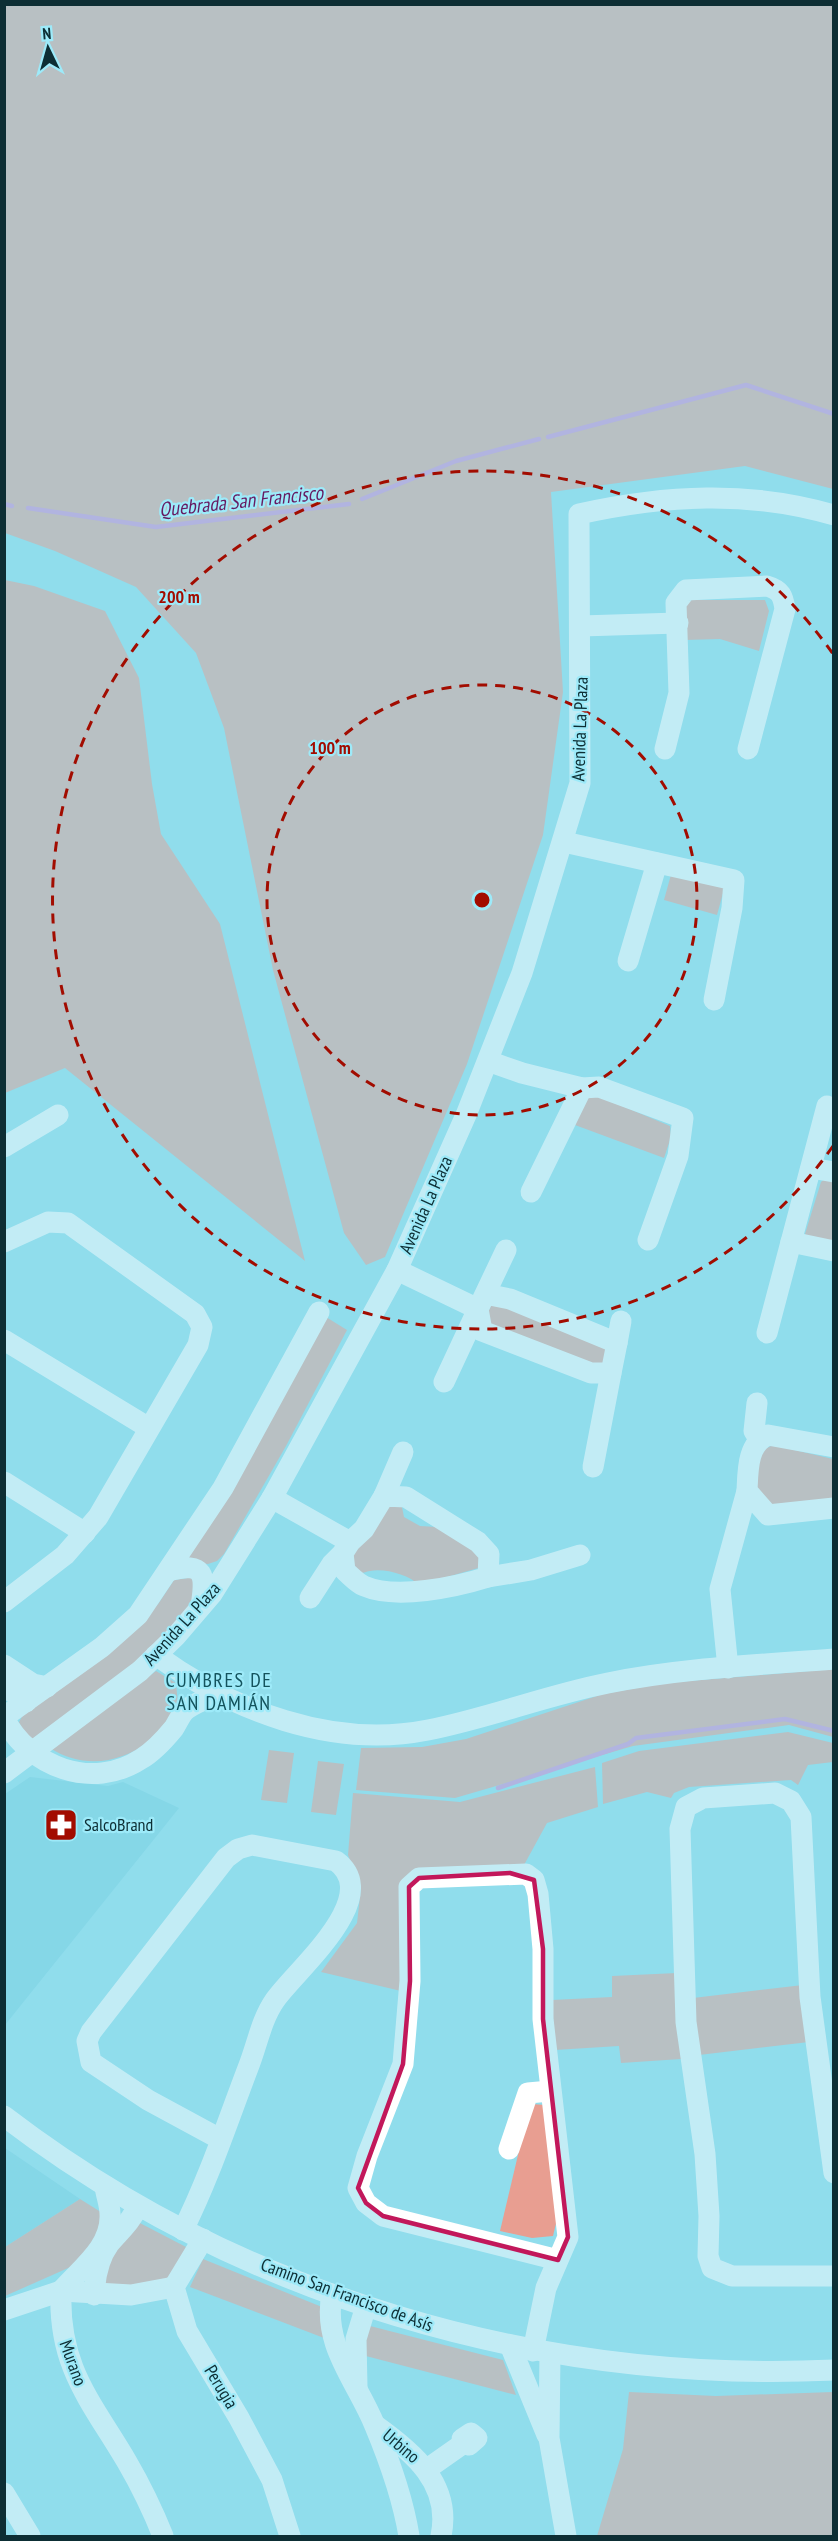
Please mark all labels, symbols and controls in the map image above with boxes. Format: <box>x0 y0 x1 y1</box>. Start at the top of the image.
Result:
north arrow <box>18 18 78 78</box>
text: N <box>42 23 52 43</box>
water label: Quebrada San Francisco <box>158 479 326 523</box>
text: 200 m <box>158 585 200 608</box>
street label: Avenida La Plaza <box>566 676 593 782</box>
text: 100 m <box>309 736 351 759</box>
centre of rings <box>472 890 492 910</box>
street label: Avenida La Plaza <box>394 1152 457 1257</box>
street label: Avenida La Plaza <box>138 1577 225 1670</box>
district label: CUMBRES DE SAN DAMIÁN <box>166 1667 272 1716</box>
pharmacy icon: SalcoBrand <box>43 1807 79 1843</box>
place label: SalcoBrand <box>84 1813 153 1836</box>
street label: Camino San Francisco de Asís <box>258 2253 436 2336</box>
street label: Murano <box>55 2337 92 2389</box>
street label: Perugia <box>200 2361 243 2413</box>
street label: Urbino <box>378 2423 425 2468</box>

